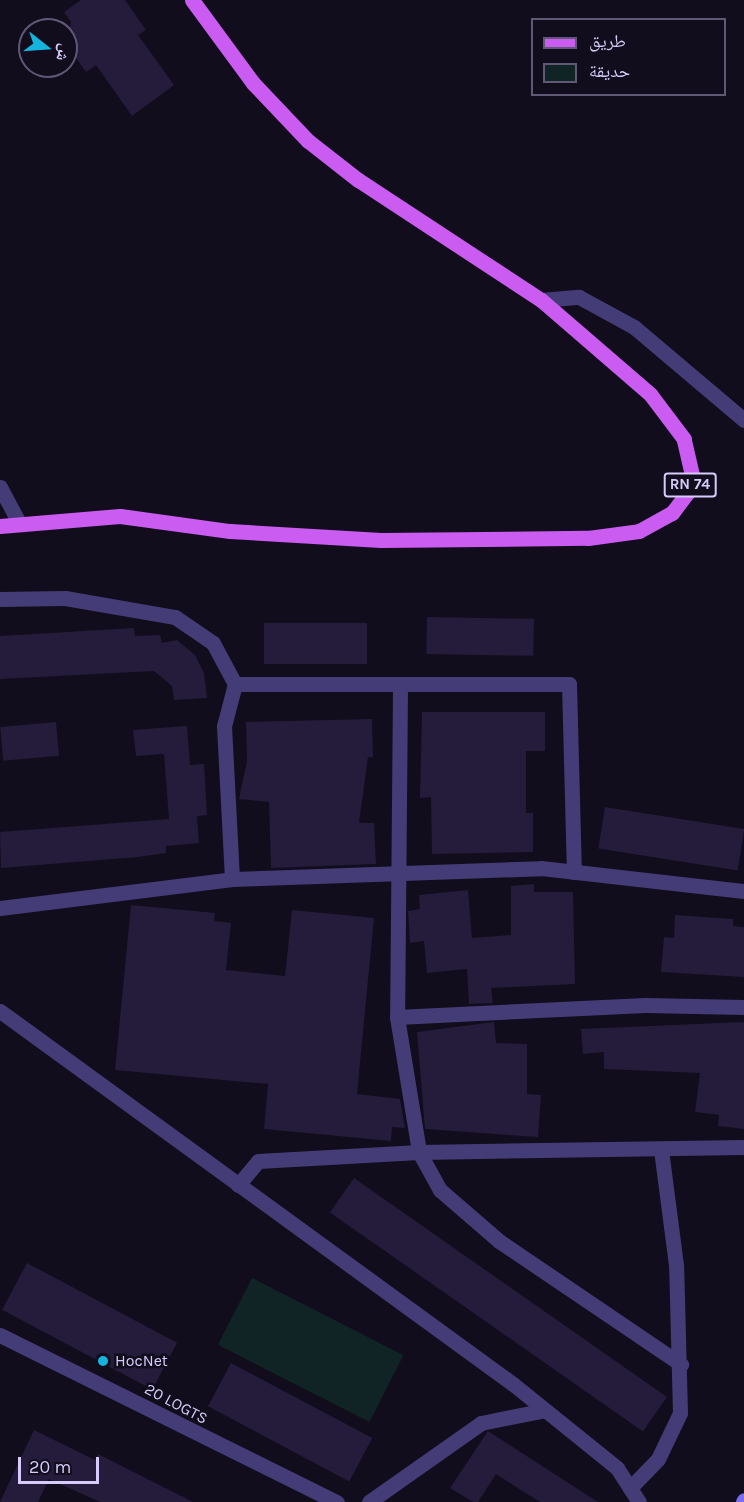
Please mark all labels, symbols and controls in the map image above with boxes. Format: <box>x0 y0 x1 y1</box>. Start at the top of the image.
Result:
north arrow <box>18 18 78 78</box>
legend <box>531 18 726 96</box>
text: طريق <box>589 30 626 52</box>
text: ش <box>52 42 75 64</box>
text: حديقة <box>589 60 630 82</box>
road number: RN 74 <box>663 473 717 497</box>
place label: HocNet <box>115 1351 168 1371</box>
marker: HocNet <box>96 1354 110 1368</box>
street label: 20 LOGTS <box>141 1379 211 1429</box>
scale bar <box>21 1445 102 1483</box>
text: 20 m <box>29 1456 71 1478</box>

